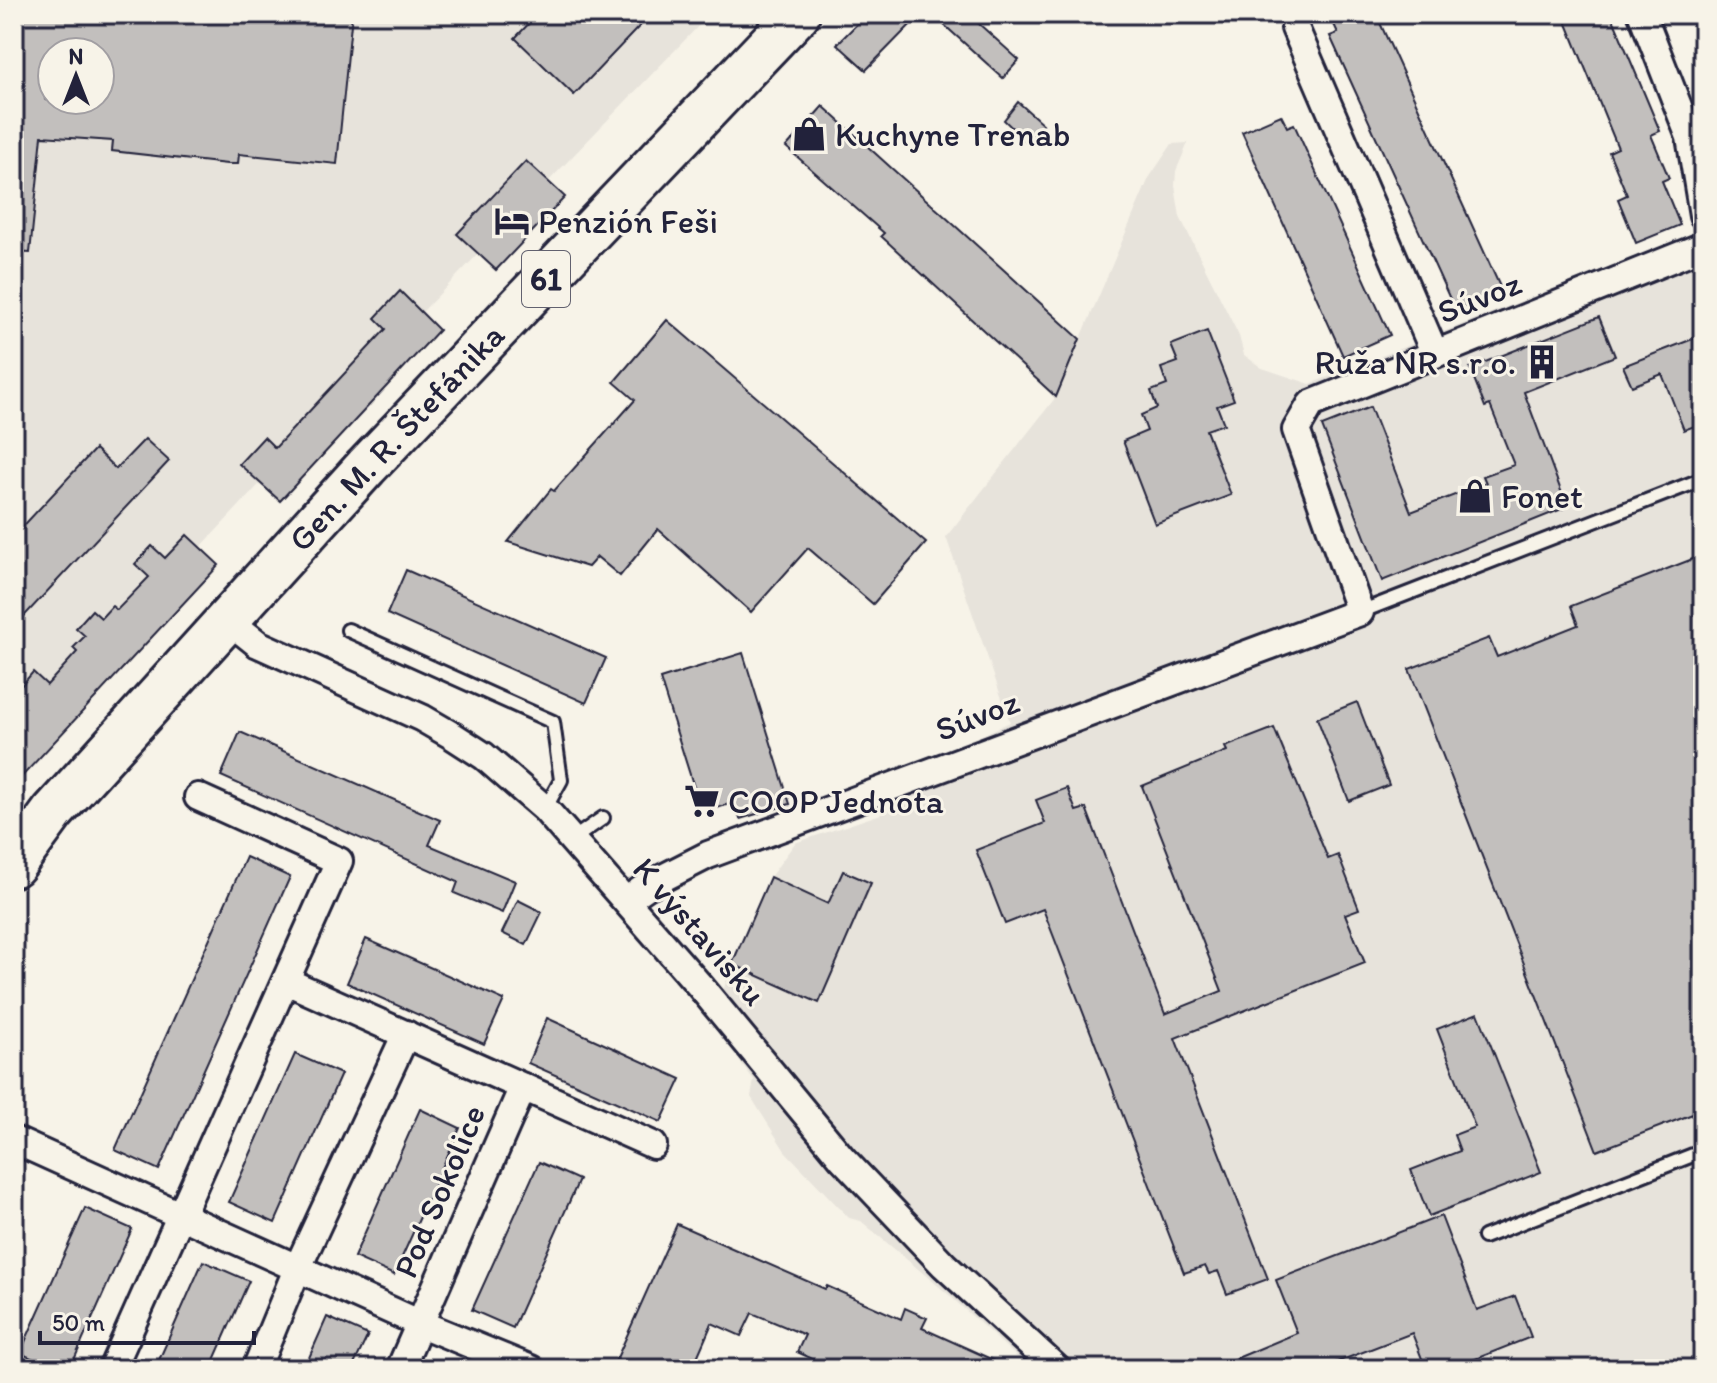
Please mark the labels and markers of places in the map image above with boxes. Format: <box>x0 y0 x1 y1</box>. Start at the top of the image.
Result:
place label: Kuchyne Trenab <box>835 114 1070 155</box>
shop icon: Kuchyne Trenab <box>790 115 828 153</box>
place label: Penzión Feši <box>538 201 718 242</box>
hotel icon: Penzión Feši <box>493 202 531 240</box>
place label: Ruža NR s.r.o. <box>1315 342 1516 383</box>
building icon: Ruža NR s.r.o. <box>1523 343 1561 381</box>
place label: Fonet <box>1501 476 1583 517</box>
shop icon: Fonet <box>1456 477 1494 515</box>
place label: COOP Jednota <box>728 781 944 822</box>
supermarket icon: COOP Jednota <box>683 782 721 820</box>

